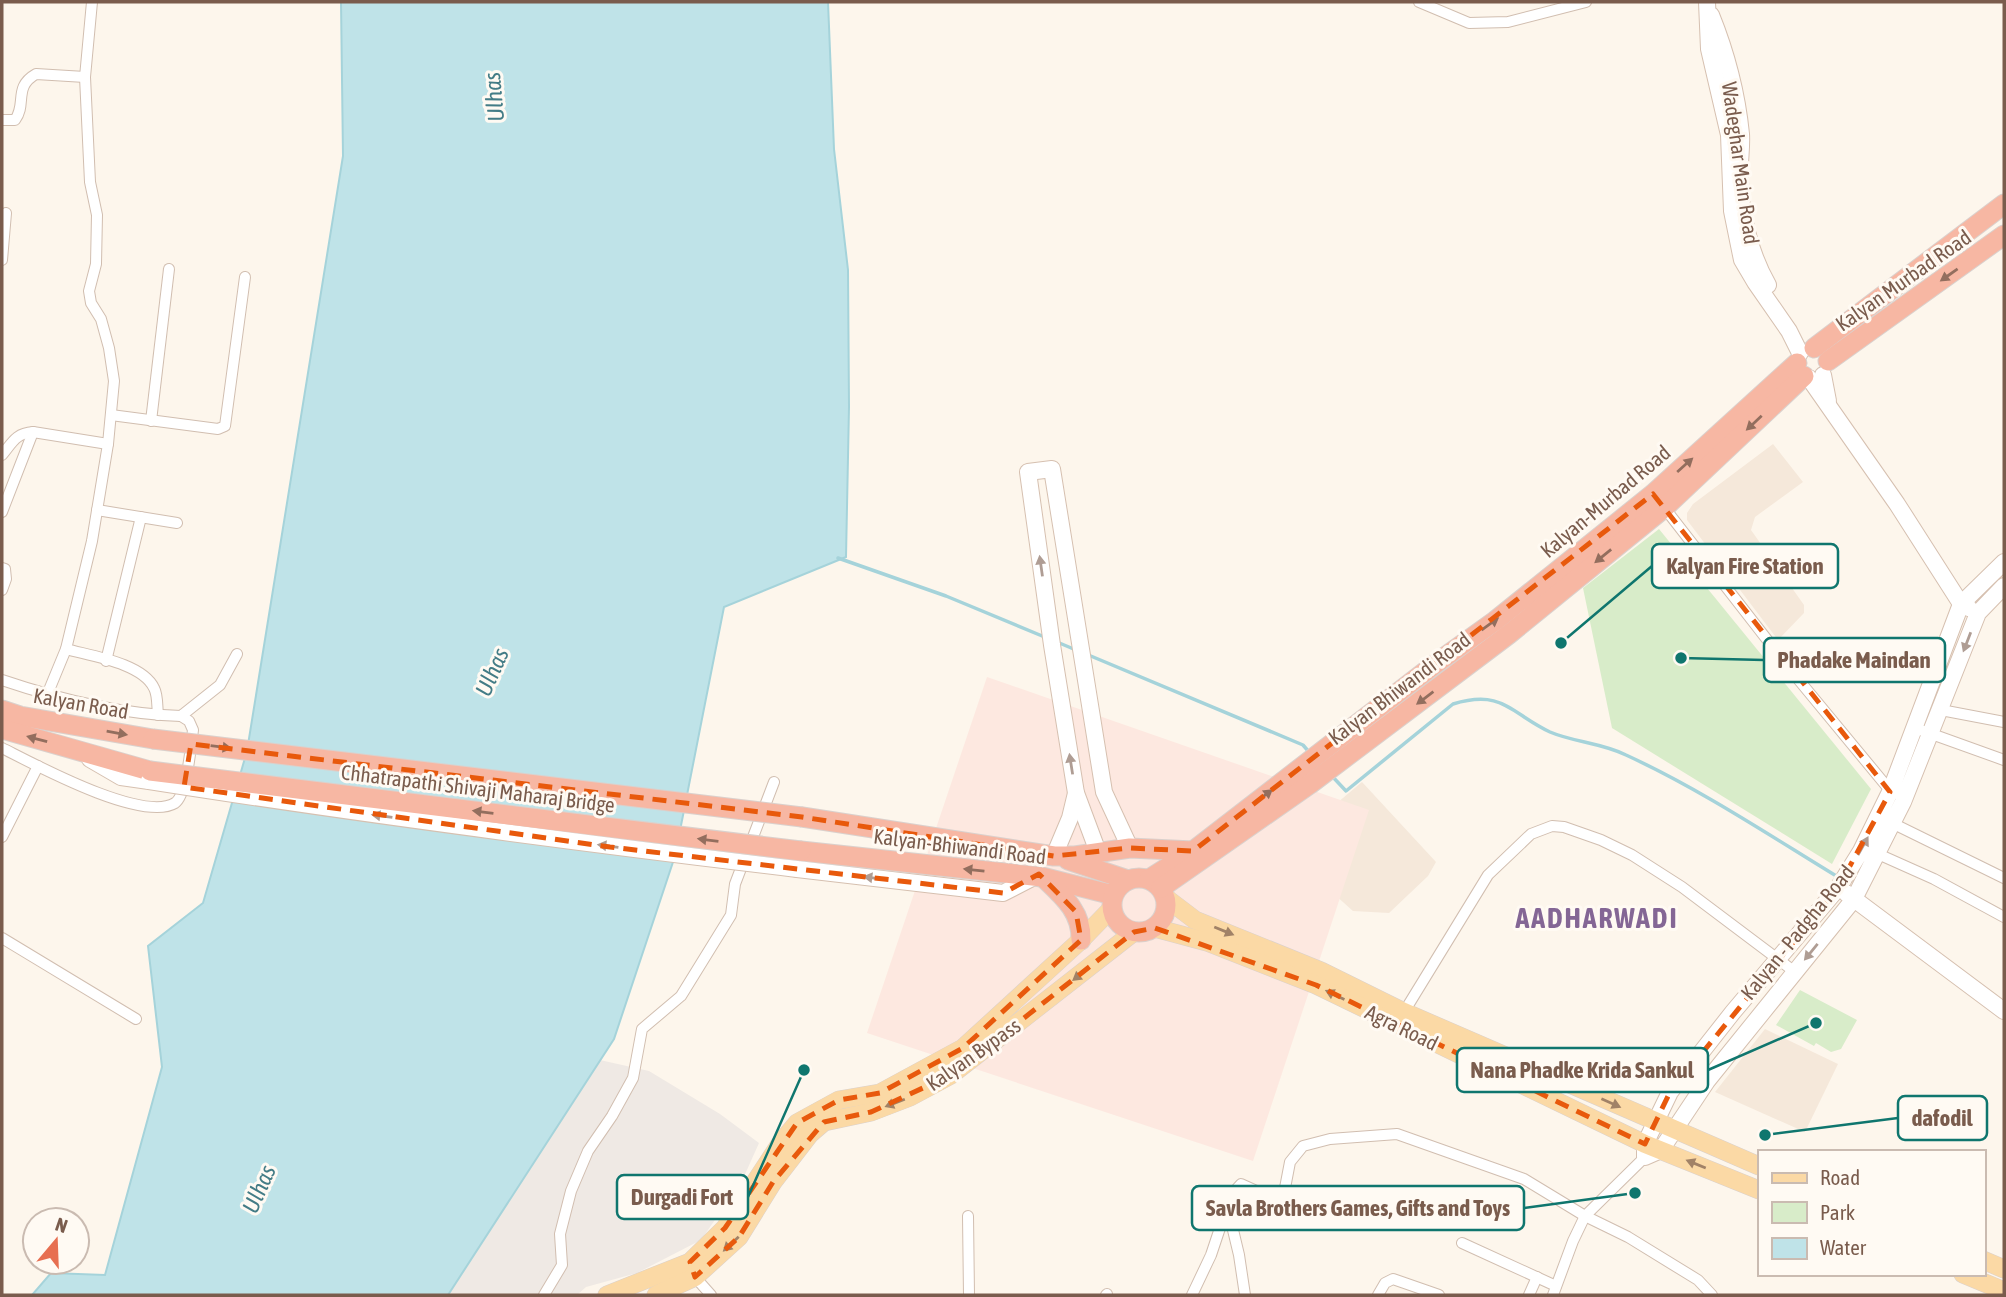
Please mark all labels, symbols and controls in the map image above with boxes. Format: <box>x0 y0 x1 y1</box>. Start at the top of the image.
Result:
water label: Ulhas <box>479 71 509 123</box>
street label: Wadeghar Main Road <box>1718 80 1764 246</box>
street label: Kalyan Murbad Road <box>1831 224 1975 336</box>
one-way arrow <box>1940 268 1958 282</box>
one-way arrow <box>1745 415 1763 431</box>
street label: Kalyan-Murbad Road <box>1535 440 1675 562</box>
one-way arrow <box>1676 457 1694 473</box>
callout: Kalyan Fire Station <box>1652 544 1838 588</box>
one-way arrow <box>1594 549 1612 564</box>
text: Kalyan Fire Station <box>1666 553 1824 579</box>
one-way arrow <box>1035 555 1046 577</box>
one-way arrow <box>1481 618 1499 632</box>
street label: Kalyan Bhiwandi Road <box>1323 627 1475 749</box>
one-way arrow <box>1962 631 1973 652</box>
callout: Phadake Maindan <box>1764 638 1945 682</box>
water label: Ulhas <box>470 644 514 700</box>
text: Phadake Maindan <box>1777 647 1931 673</box>
street label: Kalyan Road <box>31 683 131 723</box>
one-way arrow <box>1416 690 1434 705</box>
one-way arrow <box>106 728 128 739</box>
one-way arrow <box>26 734 47 744</box>
one-way arrow <box>210 742 232 753</box>
one-way arrow <box>1065 753 1076 775</box>
street label: Chhatrapathi Shivaji Maharaj Bridge <box>340 759 616 817</box>
one-way arrow <box>1255 790 1273 804</box>
one-way arrow <box>472 806 494 817</box>
one-way arrow <box>371 810 393 821</box>
street label: Kalyan-Bhiwandi Road <box>872 824 1048 868</box>
one-way arrow <box>697 834 719 845</box>
one-way arrow <box>1857 837 1869 856</box>
one-way arrow <box>597 841 619 852</box>
street label: Kalyan - Padgha Road <box>1735 860 1859 1004</box>
one-way arrow <box>963 864 985 875</box>
one-way arrow <box>863 872 885 883</box>
district label: AADHARWADI <box>1514 902 1679 934</box>
one-way arrow <box>1214 926 1235 937</box>
one-way arrow <box>1804 943 1819 960</box>
one-way arrow <box>1072 966 1090 981</box>
one-way arrow <box>1325 989 1345 1000</box>
street label: Agra Road <box>1362 999 1442 1055</box>
street label: Kalyan Bypass <box>921 1013 1025 1095</box>
callout: Nana Phadke Krida Sankul <box>1457 1048 1708 1092</box>
text: Nana Phadke Krida Sankul <box>1470 1057 1695 1083</box>
callout: dafodil <box>1898 1096 1987 1140</box>
one-way arrow <box>884 1098 905 1109</box>
one-way arrow <box>1601 1098 1622 1109</box>
text: dafodil <box>1911 1105 1973 1131</box>
legend <box>1758 1150 1985 1276</box>
one-way arrow <box>1686 1158 1706 1170</box>
water label: Ulhas <box>237 1161 281 1217</box>
text: Road <box>1820 1165 1860 1189</box>
callout: Durgadi Fort <box>617 1175 748 1219</box>
text: Durgadi Fort <box>631 1184 734 1210</box>
callout: Savla Brothers Games, Gifts and Toys <box>1192 1186 1524 1230</box>
text: Savla Brothers Games, Gifts and Toys <box>1206 1195 1510 1221</box>
text: Park <box>1820 1200 1855 1224</box>
north arrow <box>21 1206 91 1276</box>
text: N <box>53 1213 70 1237</box>
text: Water <box>1820 1235 1867 1259</box>
one-way arrow <box>723 1236 740 1252</box>

